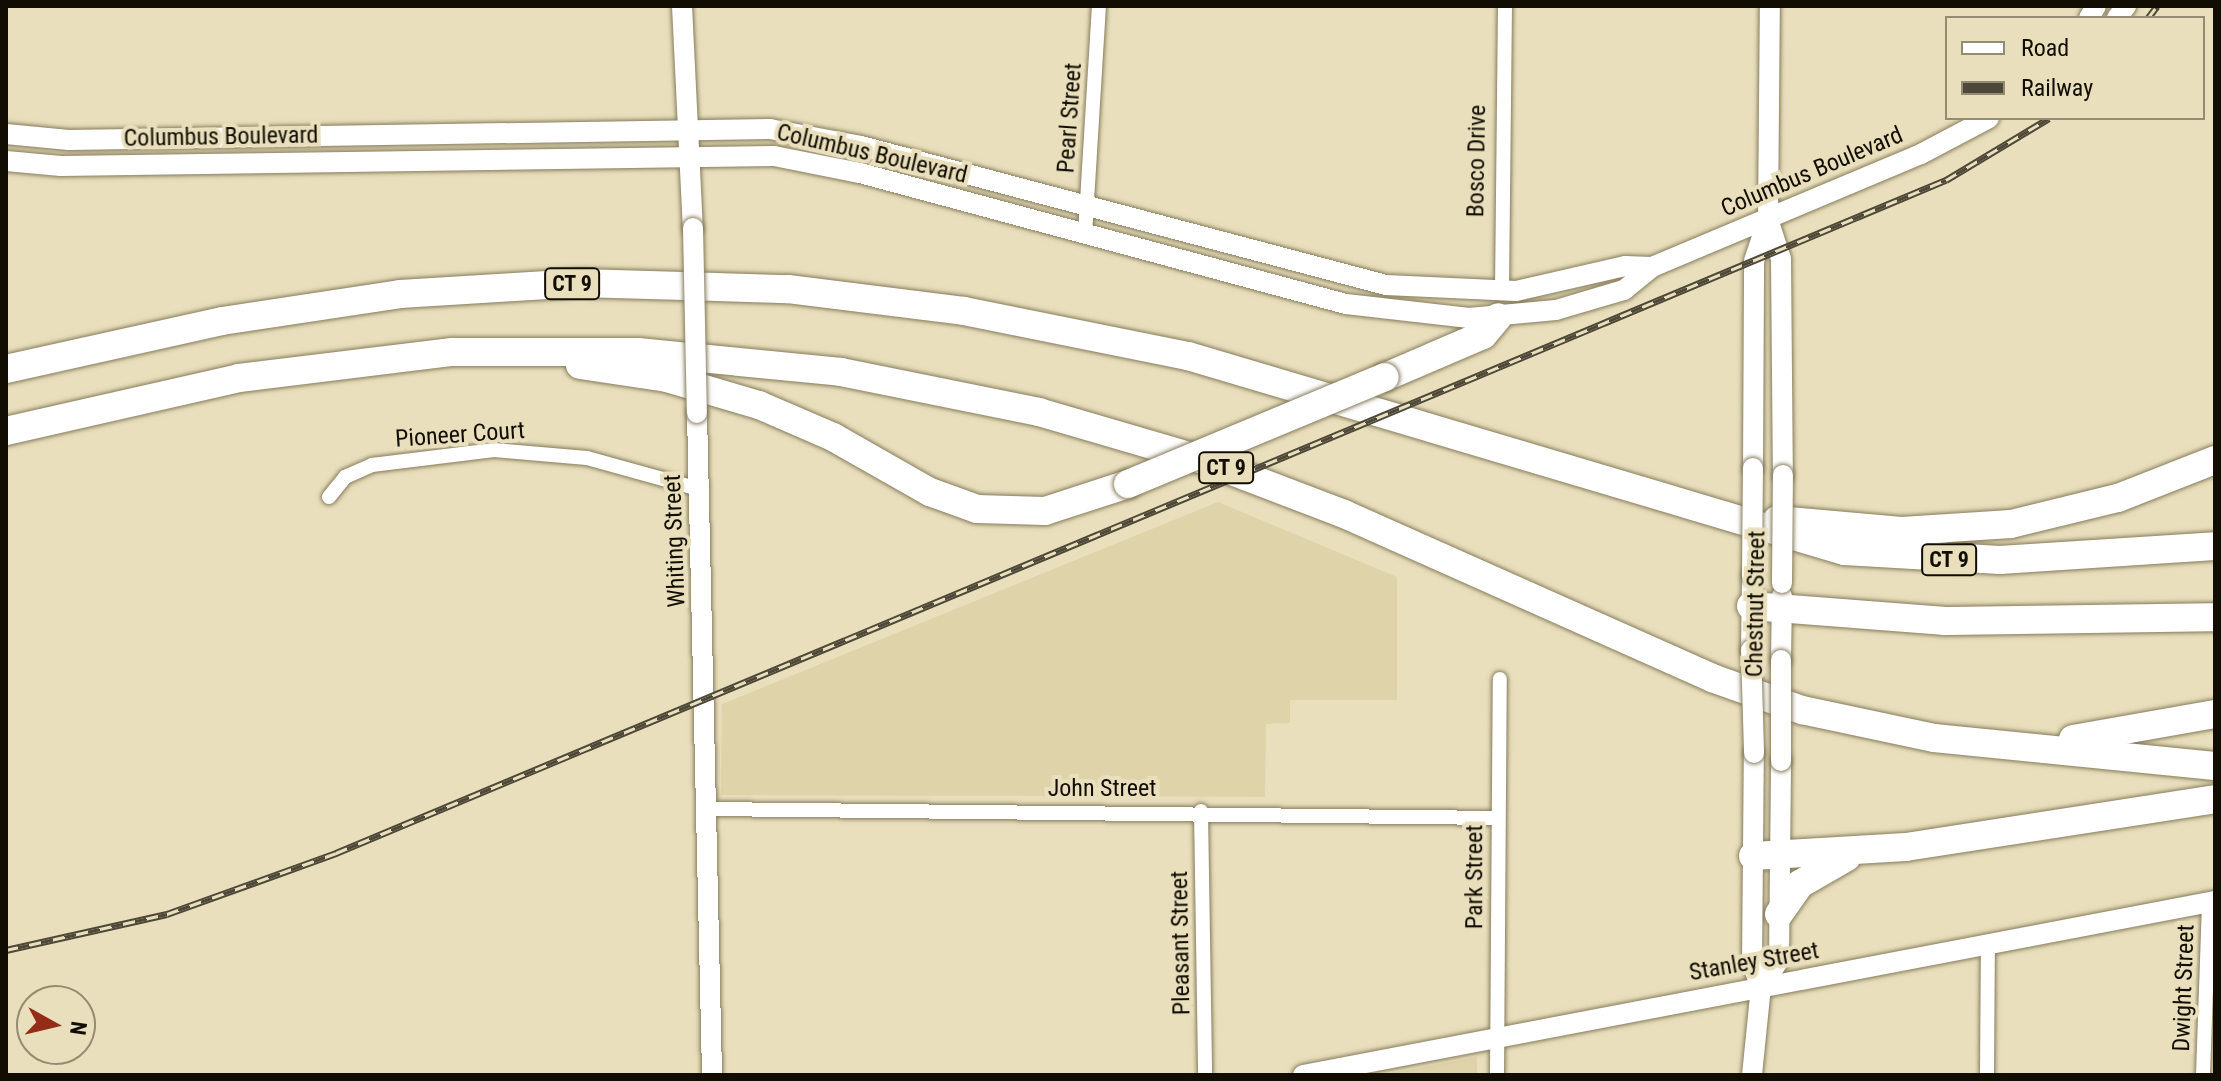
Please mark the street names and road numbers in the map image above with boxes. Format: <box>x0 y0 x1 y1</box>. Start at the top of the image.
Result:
street label: Pearl Street <box>1052 62 1088 174</box>
street label: Bosco Drive <box>1462 104 1492 218</box>
street label: Columbus Boulevard <box>774 118 970 190</box>
street label: Columbus Boulevard <box>123 121 319 153</box>
street label: Columbus Boulevard <box>1717 121 1907 223</box>
road number: CT 9 <box>542 266 602 302</box>
street label: Pioneer Court <box>394 416 526 454</box>
road number: CT 9 <box>1196 450 1256 486</box>
street label: Whiting Street <box>658 474 692 608</box>
street label: Chestnut Street <box>1740 530 1772 678</box>
road number: CT 9 <box>1919 542 1979 578</box>
street label: John Street <box>1048 775 1156 803</box>
street label: Park Street <box>1461 825 1489 929</box>
street label: Pleasant Street <box>1165 871 1197 1015</box>
street label: Dwight Street <box>2167 924 2201 1052</box>
street label: Stanley Street <box>1687 936 1821 988</box>

